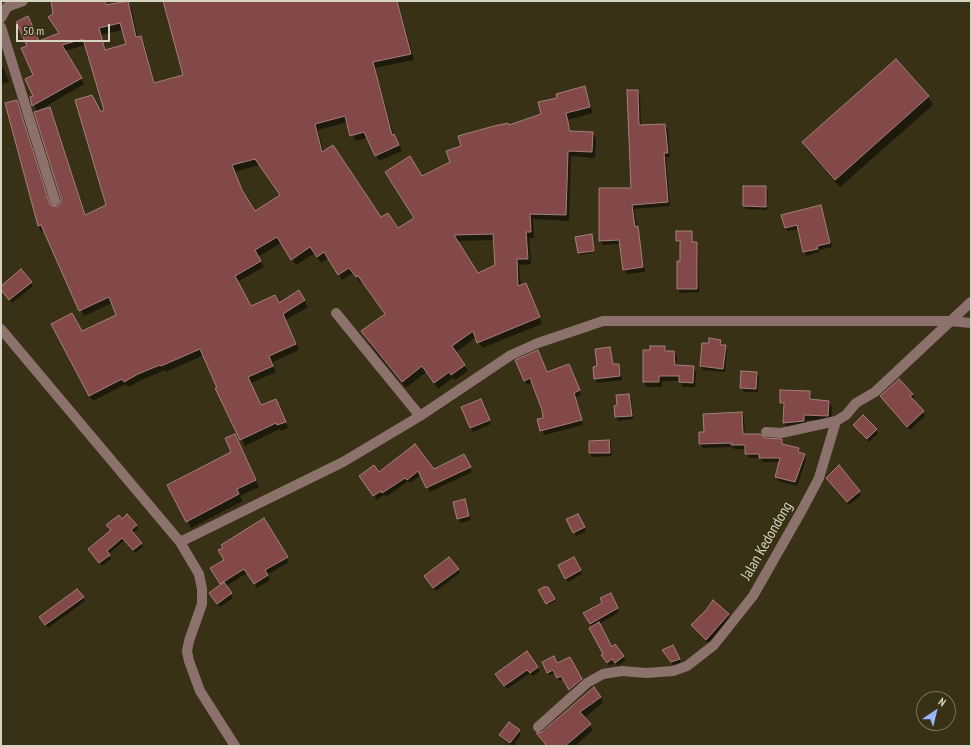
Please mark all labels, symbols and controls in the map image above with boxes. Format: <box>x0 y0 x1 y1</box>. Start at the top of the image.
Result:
scale bar <box>18 16 112 42</box>
text: 50 m <box>23 23 44 38</box>
street label: Jalan Kedondong <box>737 499 797 583</box>
north arrow <box>916 691 956 731</box>
text: N <box>936 695 949 709</box>

